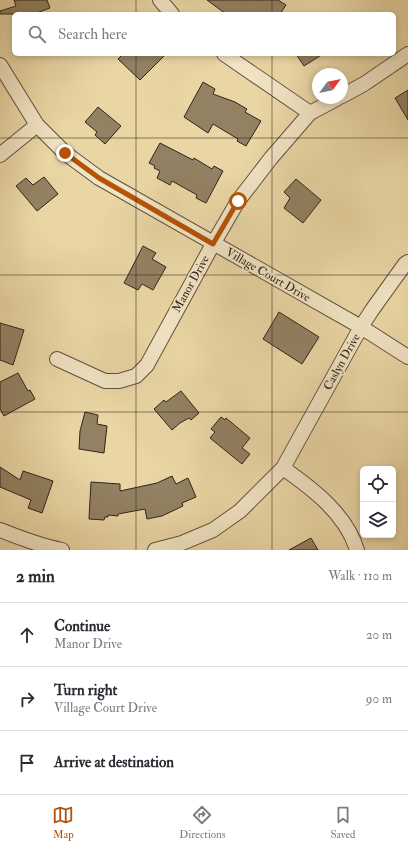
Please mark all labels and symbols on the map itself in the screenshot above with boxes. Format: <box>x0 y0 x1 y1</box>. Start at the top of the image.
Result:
north arrow <box>312 68 348 104</box>
route end <box>56 144 74 162</box>
route start <box>229 192 247 210</box>
street label: Village Court Drive <box>223 245 313 305</box>
street label: Manor Drive <box>169 253 213 315</box>
street label: Caslyn Drive <box>320 331 364 393</box>

